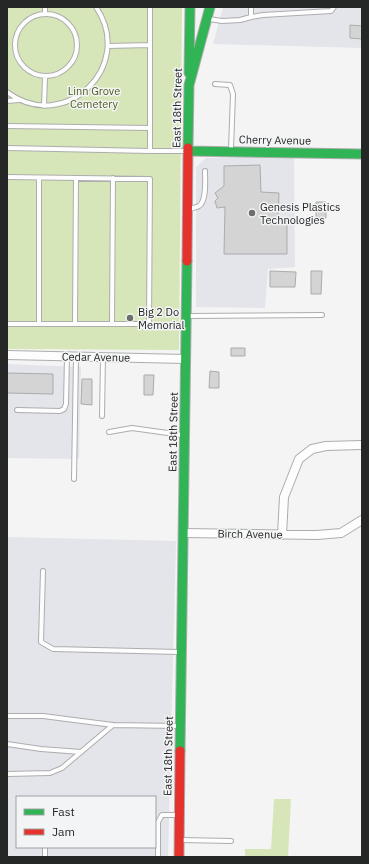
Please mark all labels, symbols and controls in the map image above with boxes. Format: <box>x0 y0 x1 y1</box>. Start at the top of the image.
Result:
street label: East 18th Street <box>169 68 185 148</box>
park label: Linn Grove Cemetery <box>68 84 120 111</box>
street label: Cherry Avenue <box>239 132 311 148</box>
place label: Genesis Plastics Technologies <box>260 200 340 227</box>
marker: Genesis Plastics Technologies <box>247 208 257 218</box>
place label: Big 2 Do Memorial <box>138 305 184 332</box>
marker: Big 2 Do Memorial <box>125 313 135 323</box>
street label: Cedar Avenue <box>62 349 130 365</box>
street label: East 18th Street <box>165 392 181 472</box>
street label: Birch Avenue <box>217 526 283 542</box>
street label: East 18th Street <box>160 716 176 796</box>
legend <box>16 796 156 848</box>
text: Fast <box>52 804 75 819</box>
text: Jam <box>52 824 75 839</box>

